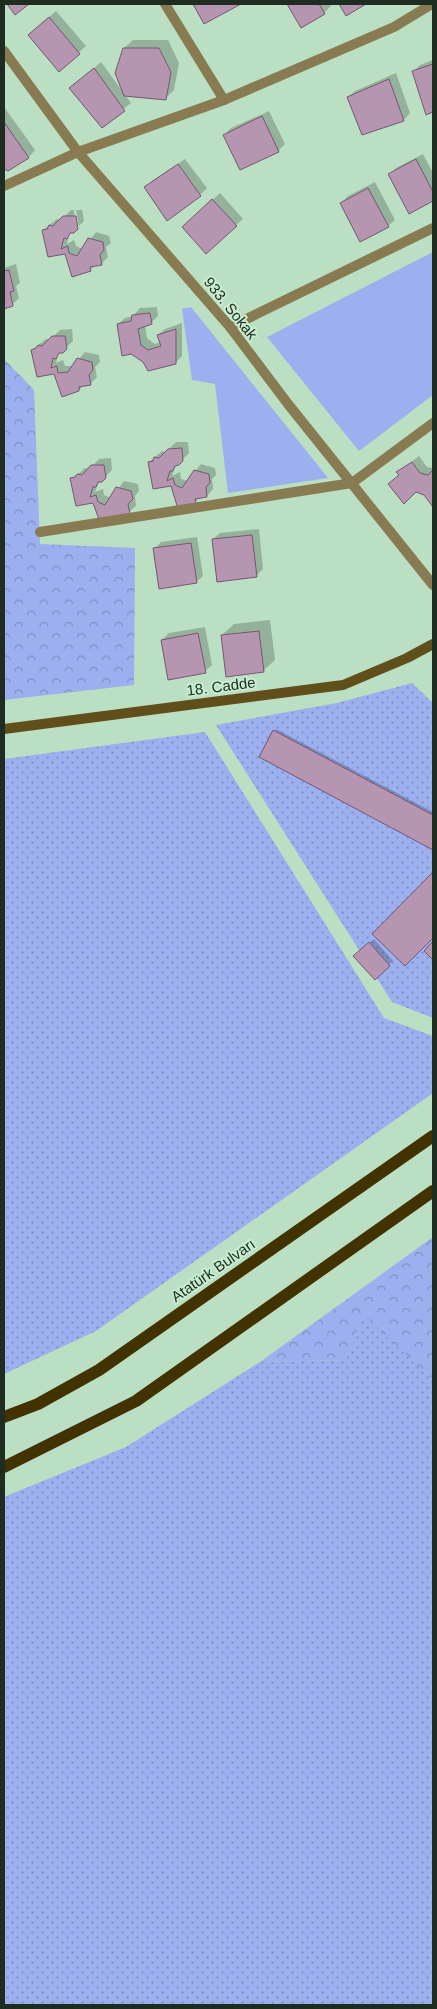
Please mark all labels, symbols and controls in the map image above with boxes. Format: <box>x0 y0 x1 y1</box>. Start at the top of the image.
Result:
street label: 933. Sokak <box>201 273 262 343</box>
street label: 18. Cadde <box>186 673 256 699</box>
street label: Atatürk Bulvarı <box>168 1235 258 1305</box>

